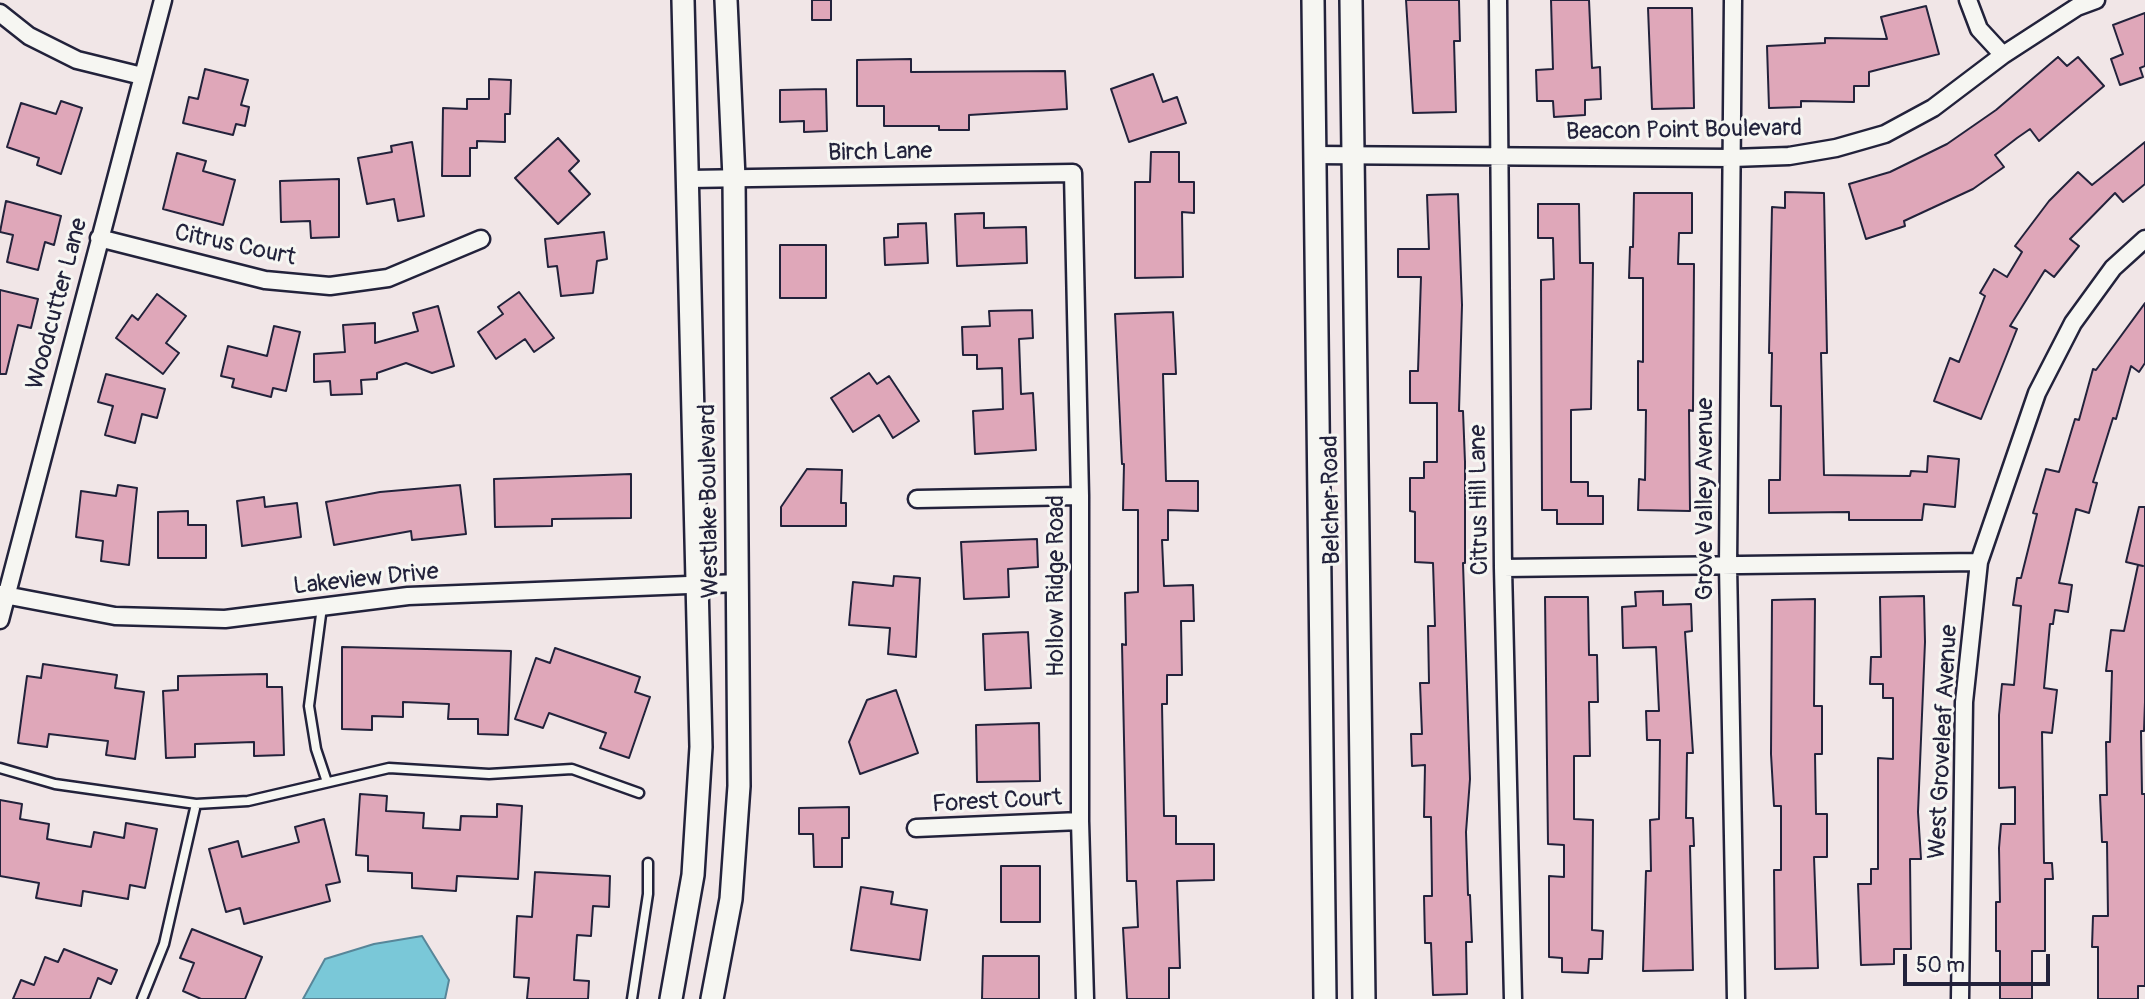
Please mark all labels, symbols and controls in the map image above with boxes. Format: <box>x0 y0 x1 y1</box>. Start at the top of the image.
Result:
street label: Beacon Point Boulevard <box>1566 115 1802 147</box>
street label: Birch Lane <box>828 138 932 168</box>
street label: Woodcutter Lane <box>21 215 95 393</box>
street label: Citrus Court <box>172 219 298 273</box>
street label: Grove Valley Avenue <box>1692 398 1720 600</box>
street label: Westlake Boulevard <box>694 403 726 599</box>
street label: Citrus Hill Lane <box>1464 424 1496 576</box>
street label: Belcher Road <box>1316 435 1348 565</box>
street label: Hollow Ridge Road <box>1043 495 1071 677</box>
street label: Lakeview Drive <box>292 558 440 602</box>
street label: West Groveleaf Avenue <box>1923 624 1965 860</box>
street label: Forest Court <box>931 784 1063 820</box>
scale bar <box>1907 940 2054 984</box>
text: 50 m <box>1916 952 1965 979</box>

